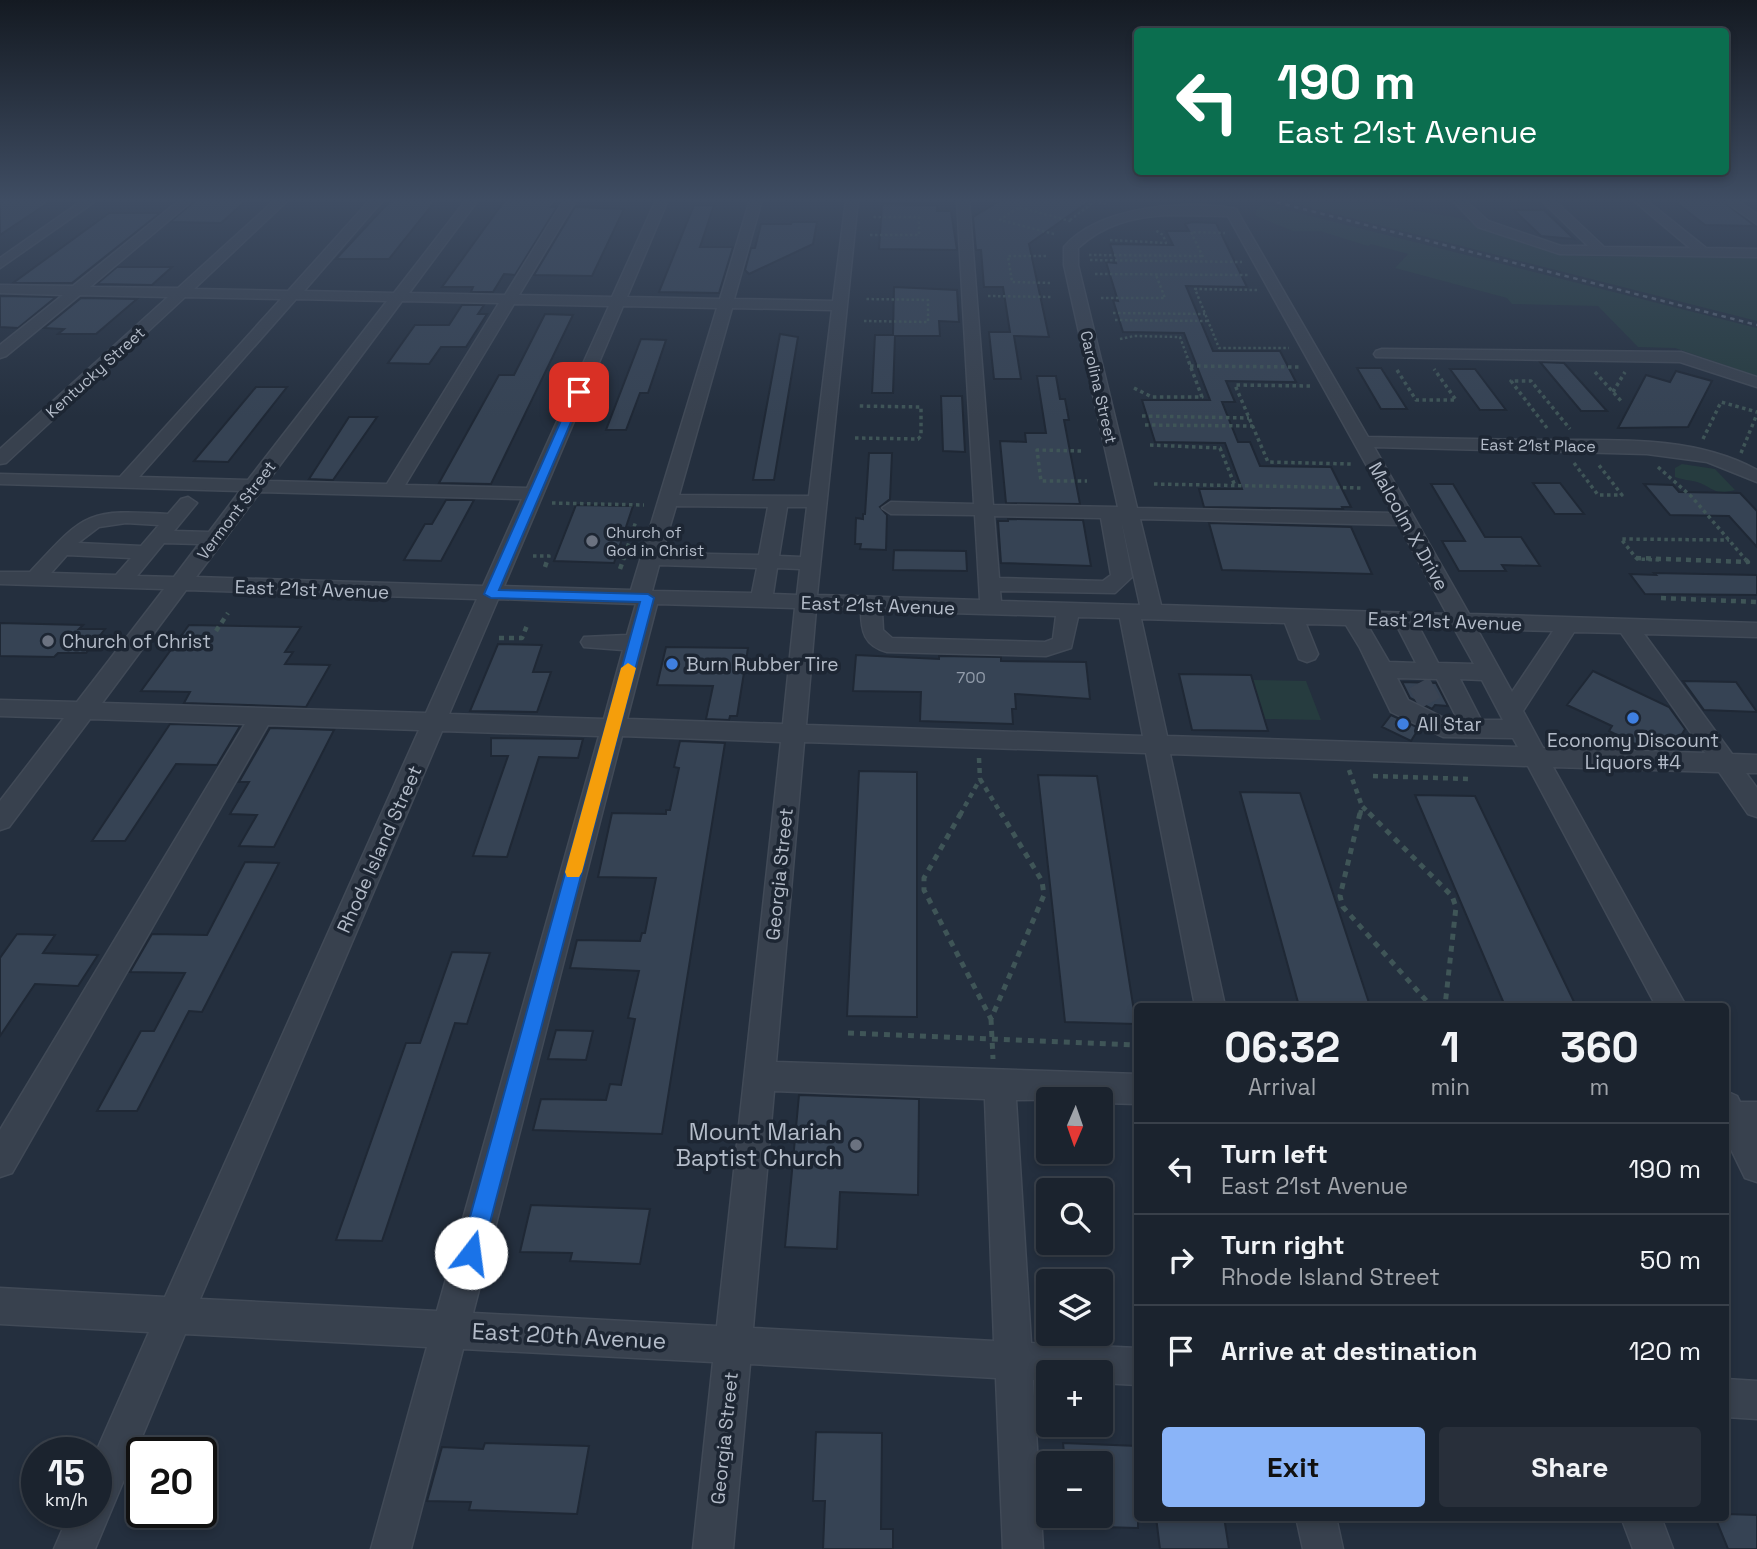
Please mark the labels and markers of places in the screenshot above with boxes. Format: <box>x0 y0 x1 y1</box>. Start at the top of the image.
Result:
pin <box>549 362 609 422</box>
place label: Church of God in Christ <box>606 522 704 561</box>
marker: Church of God in Christ <box>584 533 600 549</box>
place label: Church of Christ <box>62 629 211 654</box>
marker: Church of Christ <box>40 633 56 649</box>
place label: Burn Rubber Tire <box>686 652 839 677</box>
marker: Burn Rubber Tire <box>664 656 680 672</box>
marker: Economy Discount Liquors #4 <box>1625 710 1641 726</box>
place label: All Star <box>1417 712 1482 737</box>
marker: All Star <box>1395 716 1411 732</box>
place label: Economy Discount Liquors #4 <box>1547 728 1719 775</box>
place label: Mount Mariah Baptist Church <box>676 1117 842 1173</box>
marker: Mount Mariah Baptist Church <box>848 1137 864 1153</box>

